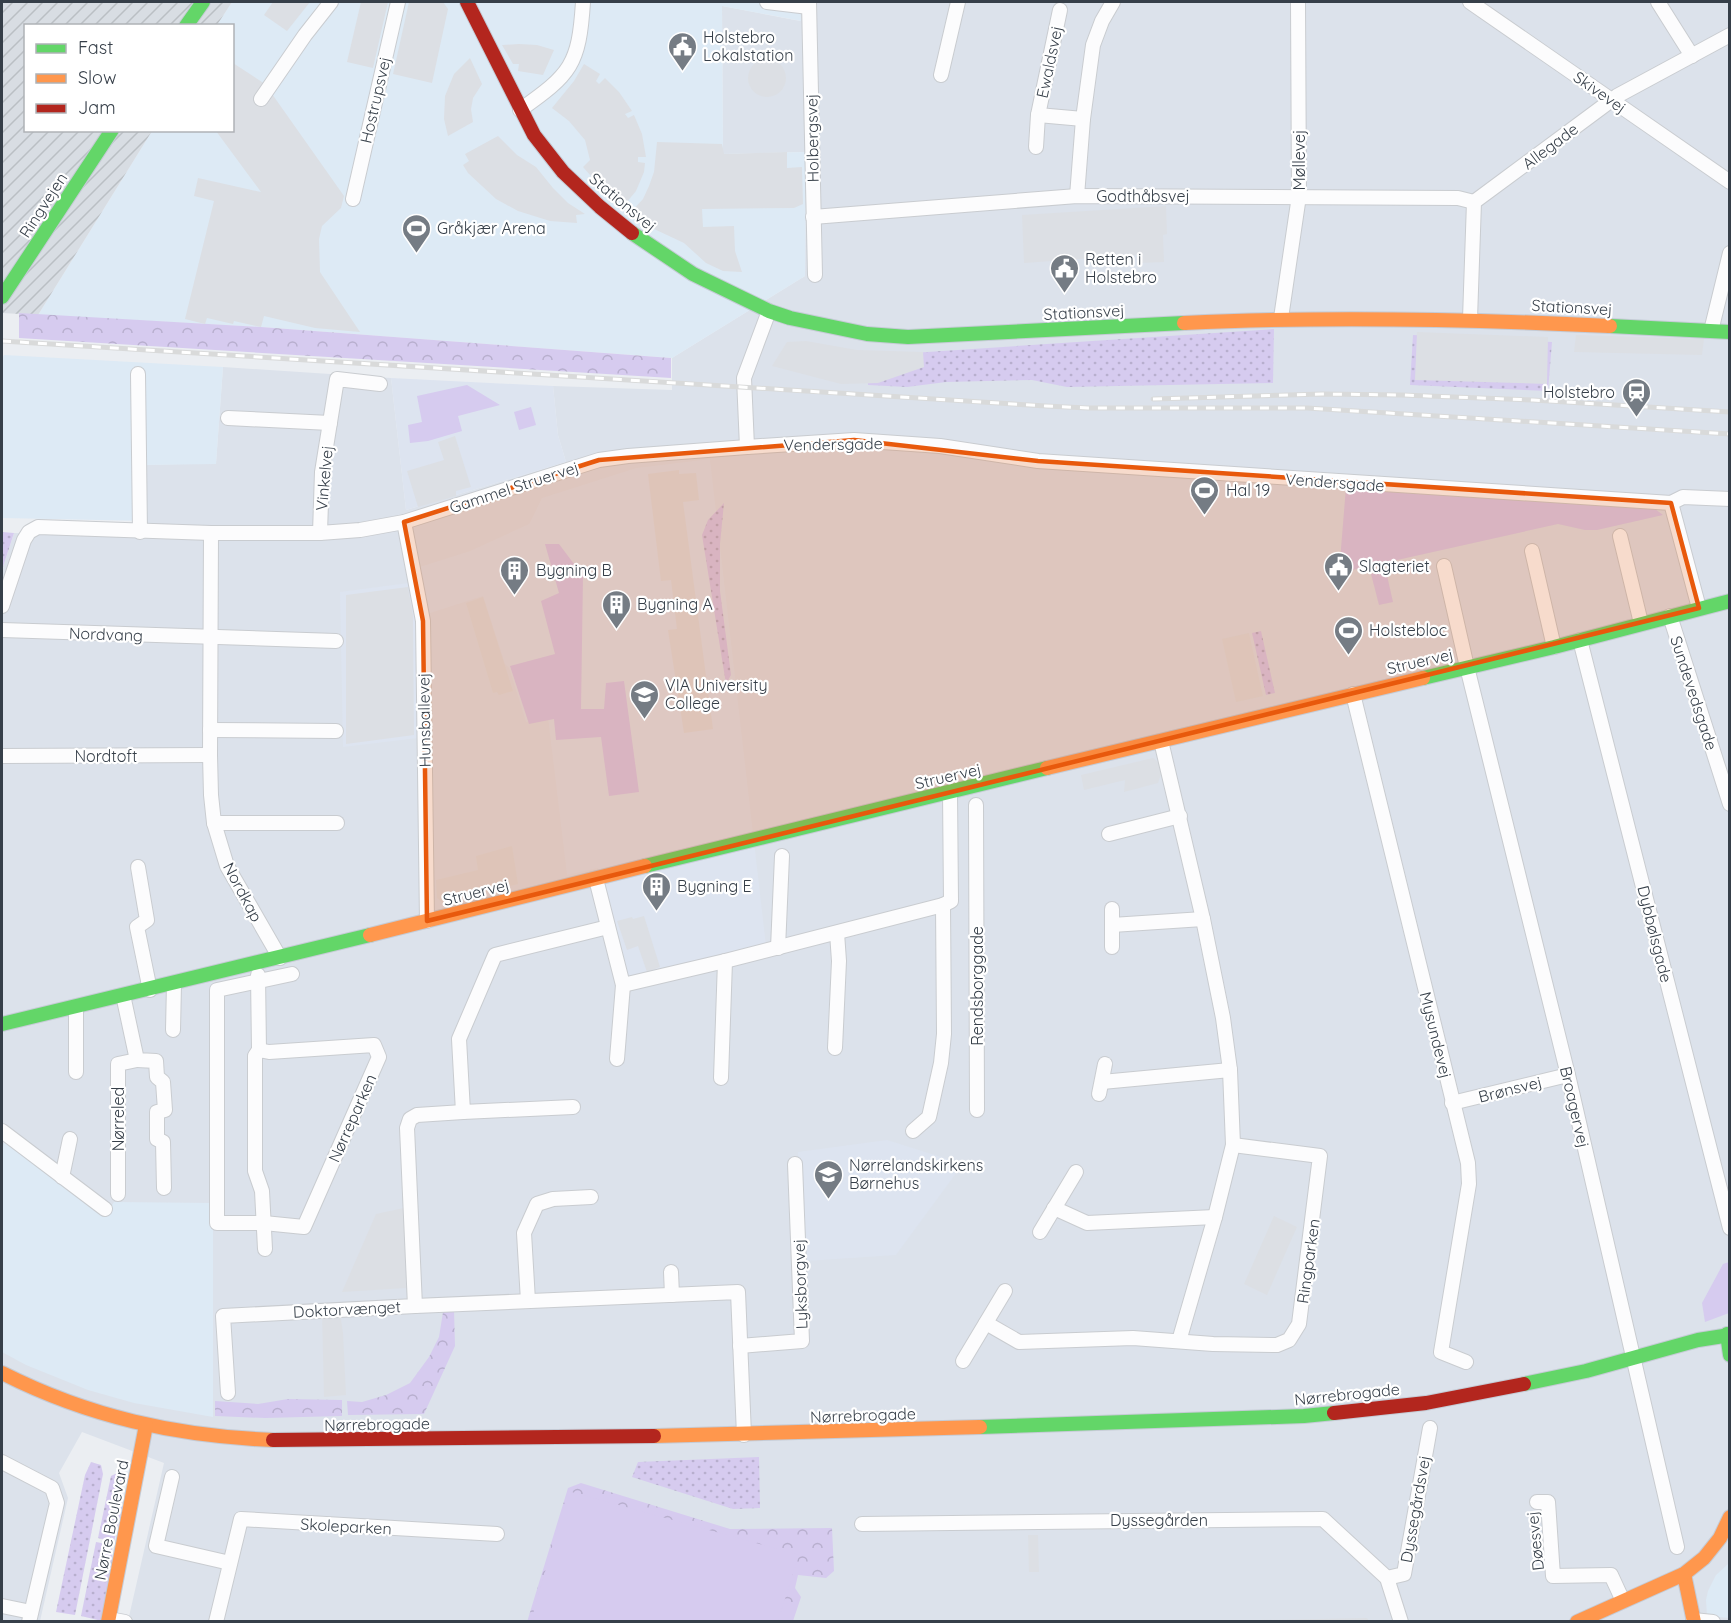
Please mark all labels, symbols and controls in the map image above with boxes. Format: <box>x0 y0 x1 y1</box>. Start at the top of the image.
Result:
legend <box>24 24 234 132</box>
street label: Ewaldsvej <box>1032 24 1066 100</box>
place label: Holstebro Lokalstation <box>703 27 793 65</box>
public building icon: Holstebro Lokalstation <box>666 30 698 72</box>
text: Fast <box>78 36 113 59</box>
street label: Hostrupsvej <box>355 55 395 145</box>
text: Slow <box>78 66 116 89</box>
street label: Skivevej <box>1570 67 1630 117</box>
street label: Holbergsvej <box>801 94 823 182</box>
text: Jam <box>78 96 116 119</box>
street label: Allegade <box>1518 118 1582 174</box>
street label: Møllevej <box>1289 130 1309 190</box>
street label: Stationsvej <box>585 168 661 236</box>
street label: Ringvejen <box>15 169 71 241</box>
street label: Godthåbsvej <box>1096 186 1190 206</box>
sports icon: Gråkjær Arena <box>400 212 432 254</box>
place label: Gråkjær Arena <box>437 218 546 238</box>
place label: Retten i Holstebro <box>1085 249 1157 287</box>
public building icon: Retten i Holstebro <box>1048 252 1080 294</box>
street label: Stationsvej <box>1531 295 1613 319</box>
street label: Stationsvej <box>1043 300 1125 324</box>
station icon: Holstebro <box>1620 376 1652 418</box>
place label: Holstebro <box>1543 382 1615 402</box>
street label: Vendersgade <box>783 433 883 455</box>
street label: Vinkelvej <box>311 444 337 512</box>
street label: Gammel Struervej <box>447 457 581 517</box>
street label: Vendersgade <box>1285 469 1385 495</box>
sports icon: Hal 19 <box>1189 474 1221 516</box>
place label: Hal 19 <box>1226 480 1270 500</box>
public building icon: Slagteriet <box>1322 550 1354 592</box>
building icon: Bygning B <box>499 554 531 596</box>
place label: Slagteriet <box>1359 556 1430 576</box>
place label: Bygning B <box>536 560 612 580</box>
building icon: Bygning A <box>600 588 632 630</box>
place label: Bygning A <box>637 594 713 614</box>
sports icon: Holstebloc <box>1332 614 1364 656</box>
place label: Holstebloc <box>1369 620 1447 640</box>
street label: Nordvang <box>69 623 143 645</box>
street label: Sundevedsgade <box>1666 633 1722 753</box>
street label: Struervej <box>1385 644 1455 678</box>
street label: Hunsballevej <box>413 672 435 768</box>
place label: VIA University College <box>665 675 767 713</box>
school or university icon: VIA University College <box>628 678 660 720</box>
street label: Nordtoft <box>74 746 138 766</box>
street label: Struervej <box>913 759 983 793</box>
street label: Nordkap <box>219 859 267 925</box>
building icon: Bygning E <box>640 870 672 912</box>
street label: Struervej <box>441 874 511 910</box>
place label: Bygning E <box>677 876 752 896</box>
street label: Dybbølsgade <box>1633 883 1677 985</box>
street label: Rendsborggade <box>967 926 987 1046</box>
street label: Mysundevej <box>1416 990 1456 1080</box>
street label: Broagervej <box>1556 1064 1594 1150</box>
street label: Nørreparken <box>324 1071 380 1165</box>
street label: Brønsvej <box>1476 1071 1544 1107</box>
street label: Nørreled <box>108 1087 128 1151</box>
place label: Nørrelandskirkens Børnehus <box>849 1155 983 1193</box>
school or university icon: Nørrelandskirkens Børnehus <box>812 1158 844 1200</box>
street label: Ringparken <box>1292 1217 1324 1305</box>
street label: Lyksborgvej <box>788 1239 812 1329</box>
street label: Doktorvænget <box>292 1296 402 1322</box>
street label: Nørrebrogade <box>1293 1379 1401 1409</box>
street label: Nørrebrogade <box>810 1403 916 1427</box>
street label: Nørrebrogade <box>324 1413 430 1435</box>
street label: Dyssegårdsvej <box>1396 1454 1434 1564</box>
street label: Nørre Boulevard <box>90 1458 132 1582</box>
street label: Dyssegården <box>1110 1510 1208 1530</box>
street label: Døesvej <box>1522 1510 1548 1572</box>
street label: Skoleparken <box>300 1514 392 1538</box>

